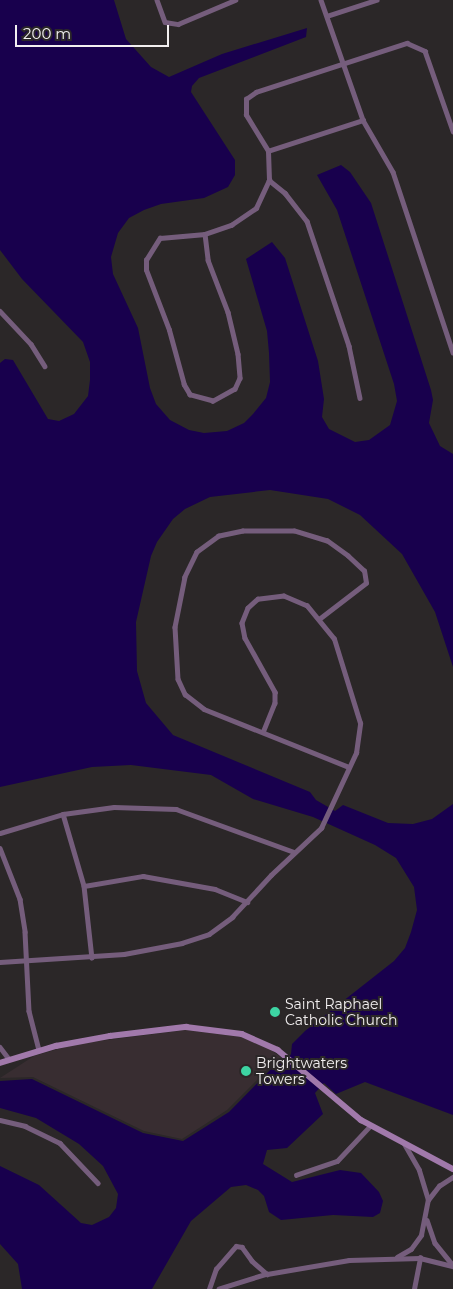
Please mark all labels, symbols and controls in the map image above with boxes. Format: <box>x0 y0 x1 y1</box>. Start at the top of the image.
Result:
scale bar <box>18 15 171 47</box>
text: 200 m <box>23 24 71 43</box>
place label: Saint Raphael Catholic Church <box>285 996 398 1028</box>
marker: Saint Raphael Catholic Church <box>269 1006 281 1018</box>
place label: Brightwaters Towers <box>256 1055 347 1088</box>
marker: Brightwaters Towers <box>240 1065 252 1077</box>

